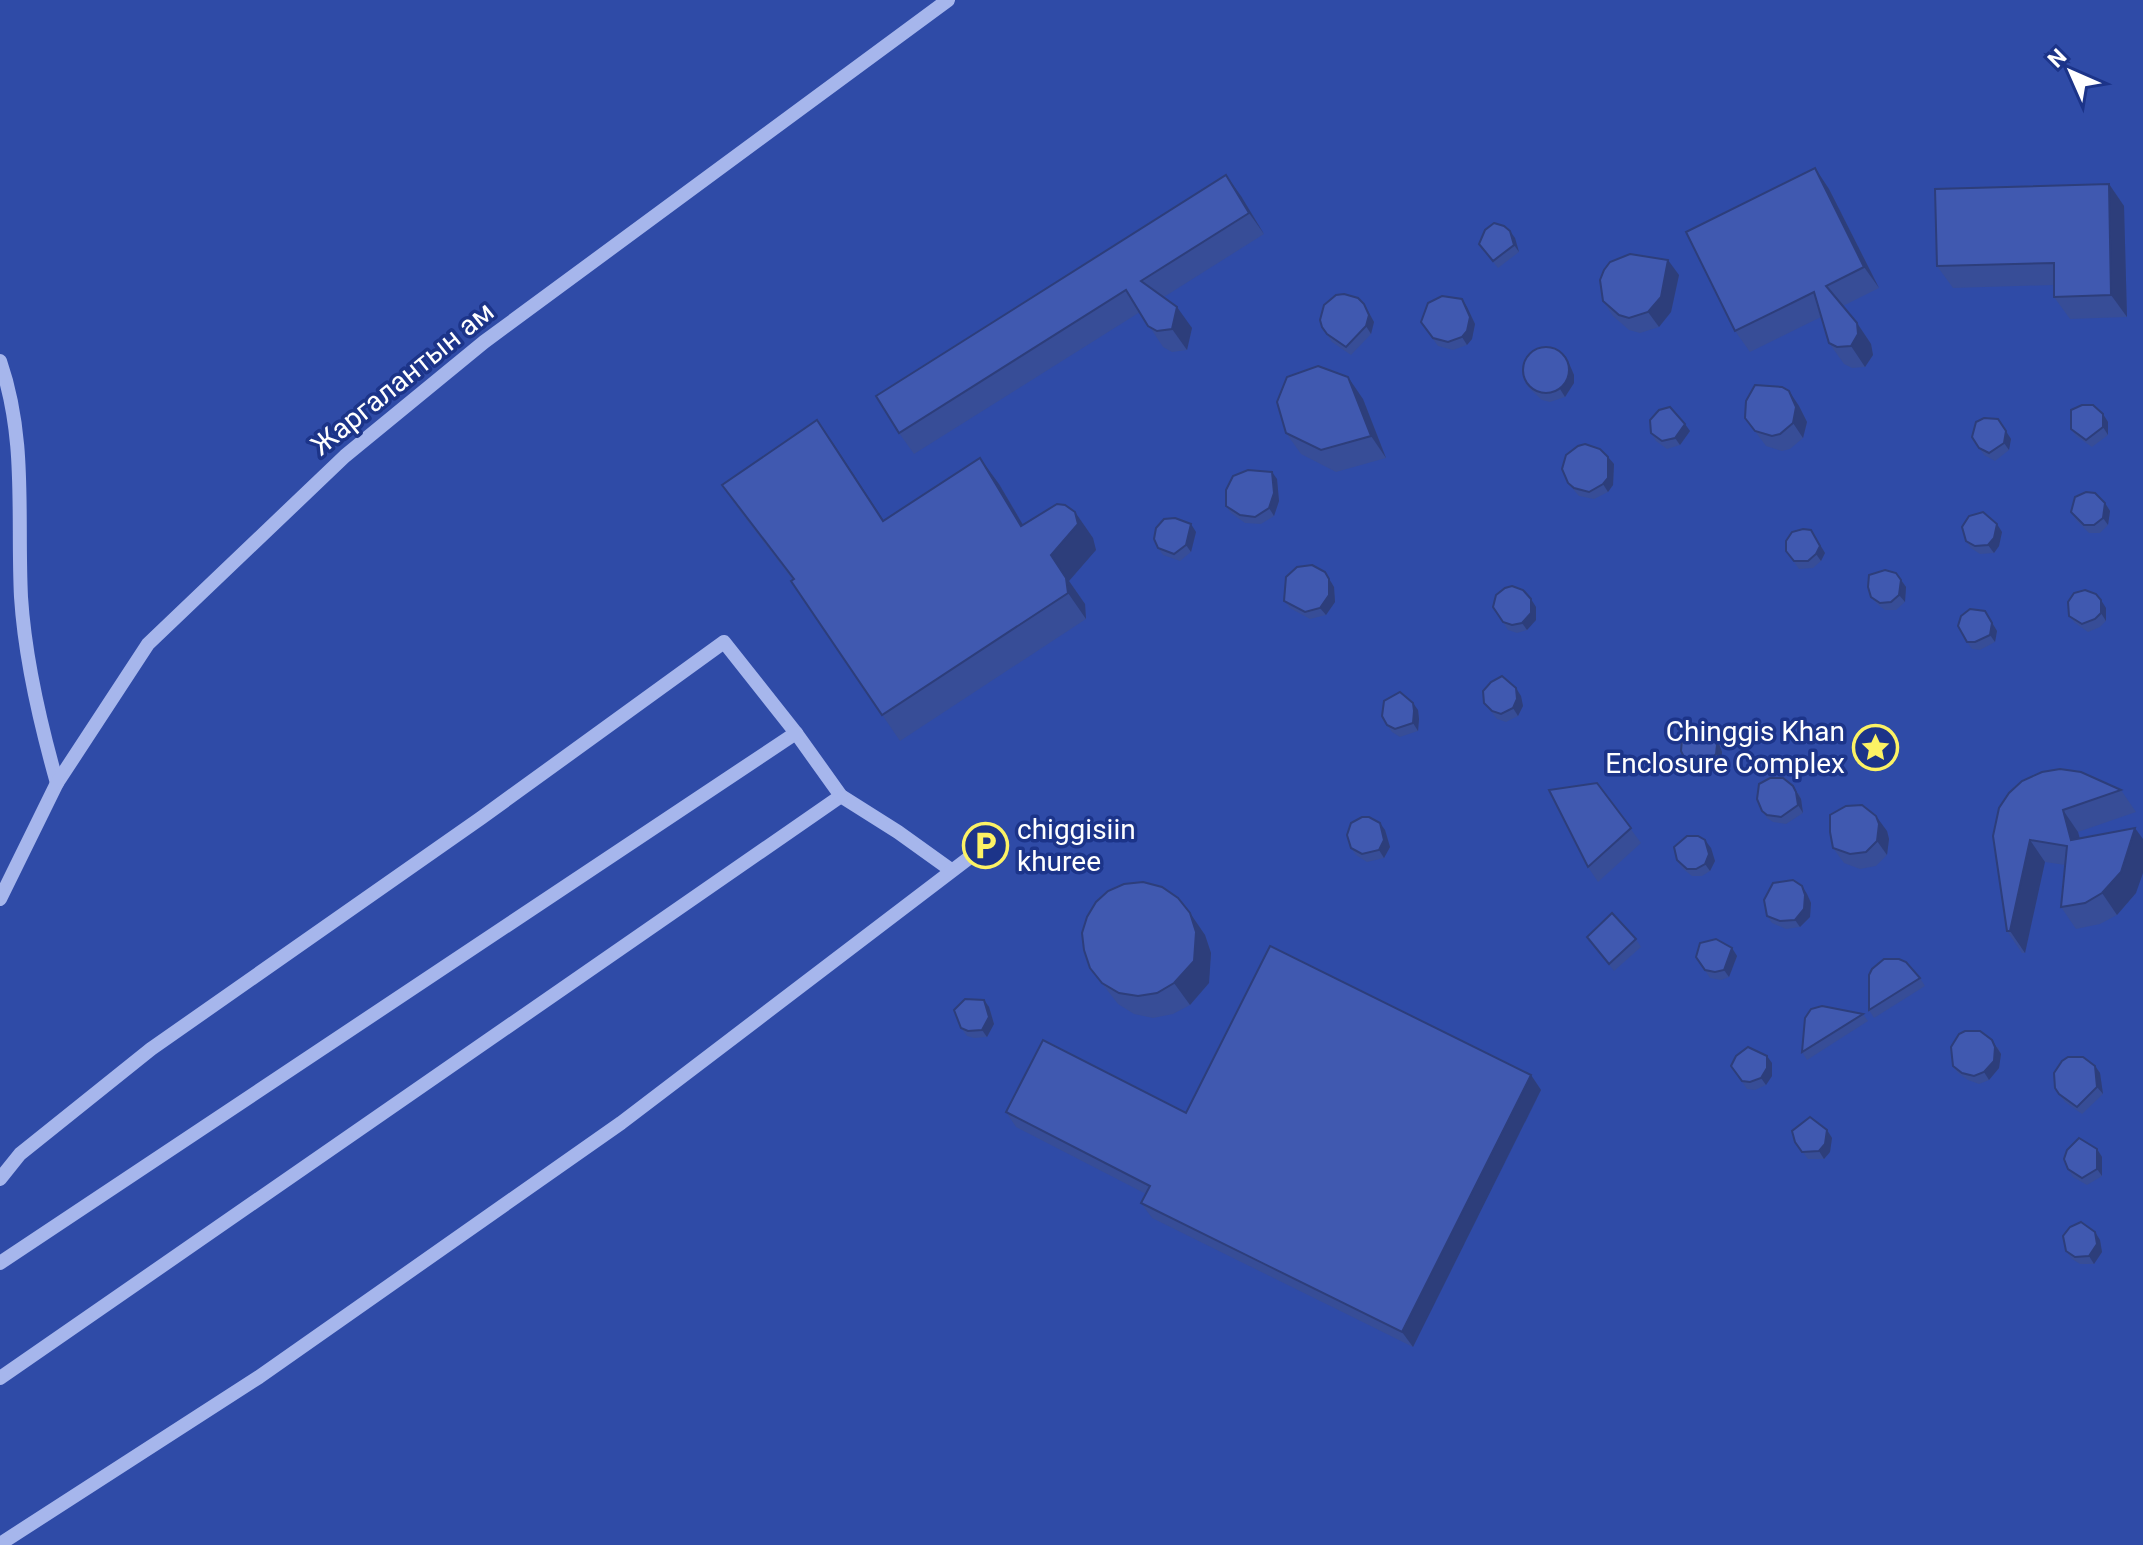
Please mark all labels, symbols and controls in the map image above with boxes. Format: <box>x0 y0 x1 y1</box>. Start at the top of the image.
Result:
north arrow <box>2031 32 2111 112</box>
text: N <box>2043 44 2072 73</box>
street label: Жаргалантын ам <box>304 295 500 462</box>
place label: Chinggis Khan Enclosure Complex <box>1605 715 1845 780</box>
place icon: Chinggis Khan Enclosure Complex <box>1852 723 1900 771</box>
place label: chiggisiin khuree <box>1017 813 1136 878</box>
parking icon: chiggisiin khuree <box>962 821 1010 869</box>

